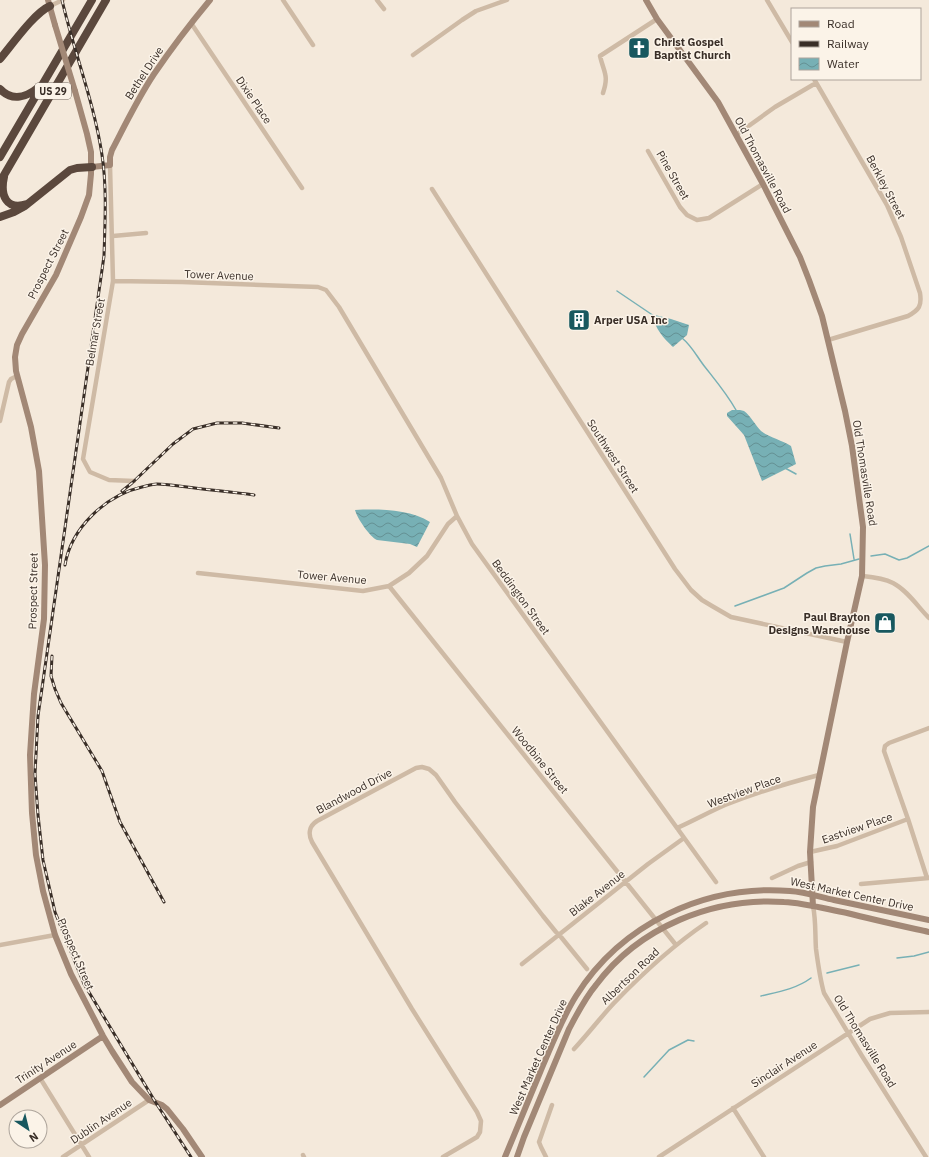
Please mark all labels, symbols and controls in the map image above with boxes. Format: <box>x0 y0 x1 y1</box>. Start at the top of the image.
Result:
legend <box>791 8 921 80</box>
text: Road <box>827 16 855 31</box>
church icon: Christ Gospel Baptist Church <box>626 35 652 61</box>
place label: Christ Gospel Baptist Church <box>654 35 731 62</box>
text: Railway <box>827 36 869 51</box>
street label: Bethel Drive <box>122 44 166 102</box>
text: Water <box>827 56 860 71</box>
street label: Dixie Place <box>233 74 275 126</box>
road number: US 29 <box>35 83 71 99</box>
street label: Old Thomasville Road <box>732 114 794 216</box>
street label: Pine Street <box>653 148 693 202</box>
street label: Berkley Street <box>863 153 909 221</box>
street label: Prospect Street <box>24 227 72 301</box>
street label: Tower Avenue <box>184 267 254 283</box>
street label: Belmar Street <box>82 297 108 367</box>
building icon: Arper USA Inc <box>566 307 592 333</box>
place label: Arper USA Inc <box>594 313 668 327</box>
street label: Southwest Street <box>584 416 642 496</box>
street label: Old Thomasville Road <box>850 419 880 527</box>
street label: Prospect Street <box>25 552 41 629</box>
street label: Beddington Street <box>489 557 553 638</box>
street label: Tower Avenue <box>297 567 367 587</box>
place label: Paul Brayton Designs Warehouse <box>768 610 870 637</box>
shop icon: Paul Brayton Designs Warehouse <box>872 610 898 636</box>
street label: Woodbine Street <box>509 724 571 797</box>
street label: Blandwood Drive <box>314 765 394 817</box>
street label: Westview Place <box>705 771 783 811</box>
street label: Eastview Place <box>820 809 894 847</box>
street label: Blake Avenue <box>566 867 628 919</box>
street label: West Market Center Drive <box>789 874 915 914</box>
street label: Prospect Street <box>55 916 97 992</box>
street label: Albertson Road <box>598 945 662 1007</box>
street label: Old Thomasville Road <box>831 992 899 1090</box>
street label: West Market Center Drive <box>506 997 570 1117</box>
street label: Trinity Avenue <box>13 1037 79 1087</box>
street label: Sinclair Avenue <box>748 1037 820 1091</box>
street label: Dublin Avenue <box>68 1095 134 1147</box>
north arrow <box>8 1109 48 1149</box>
text: N <box>26 1129 41 1145</box>

